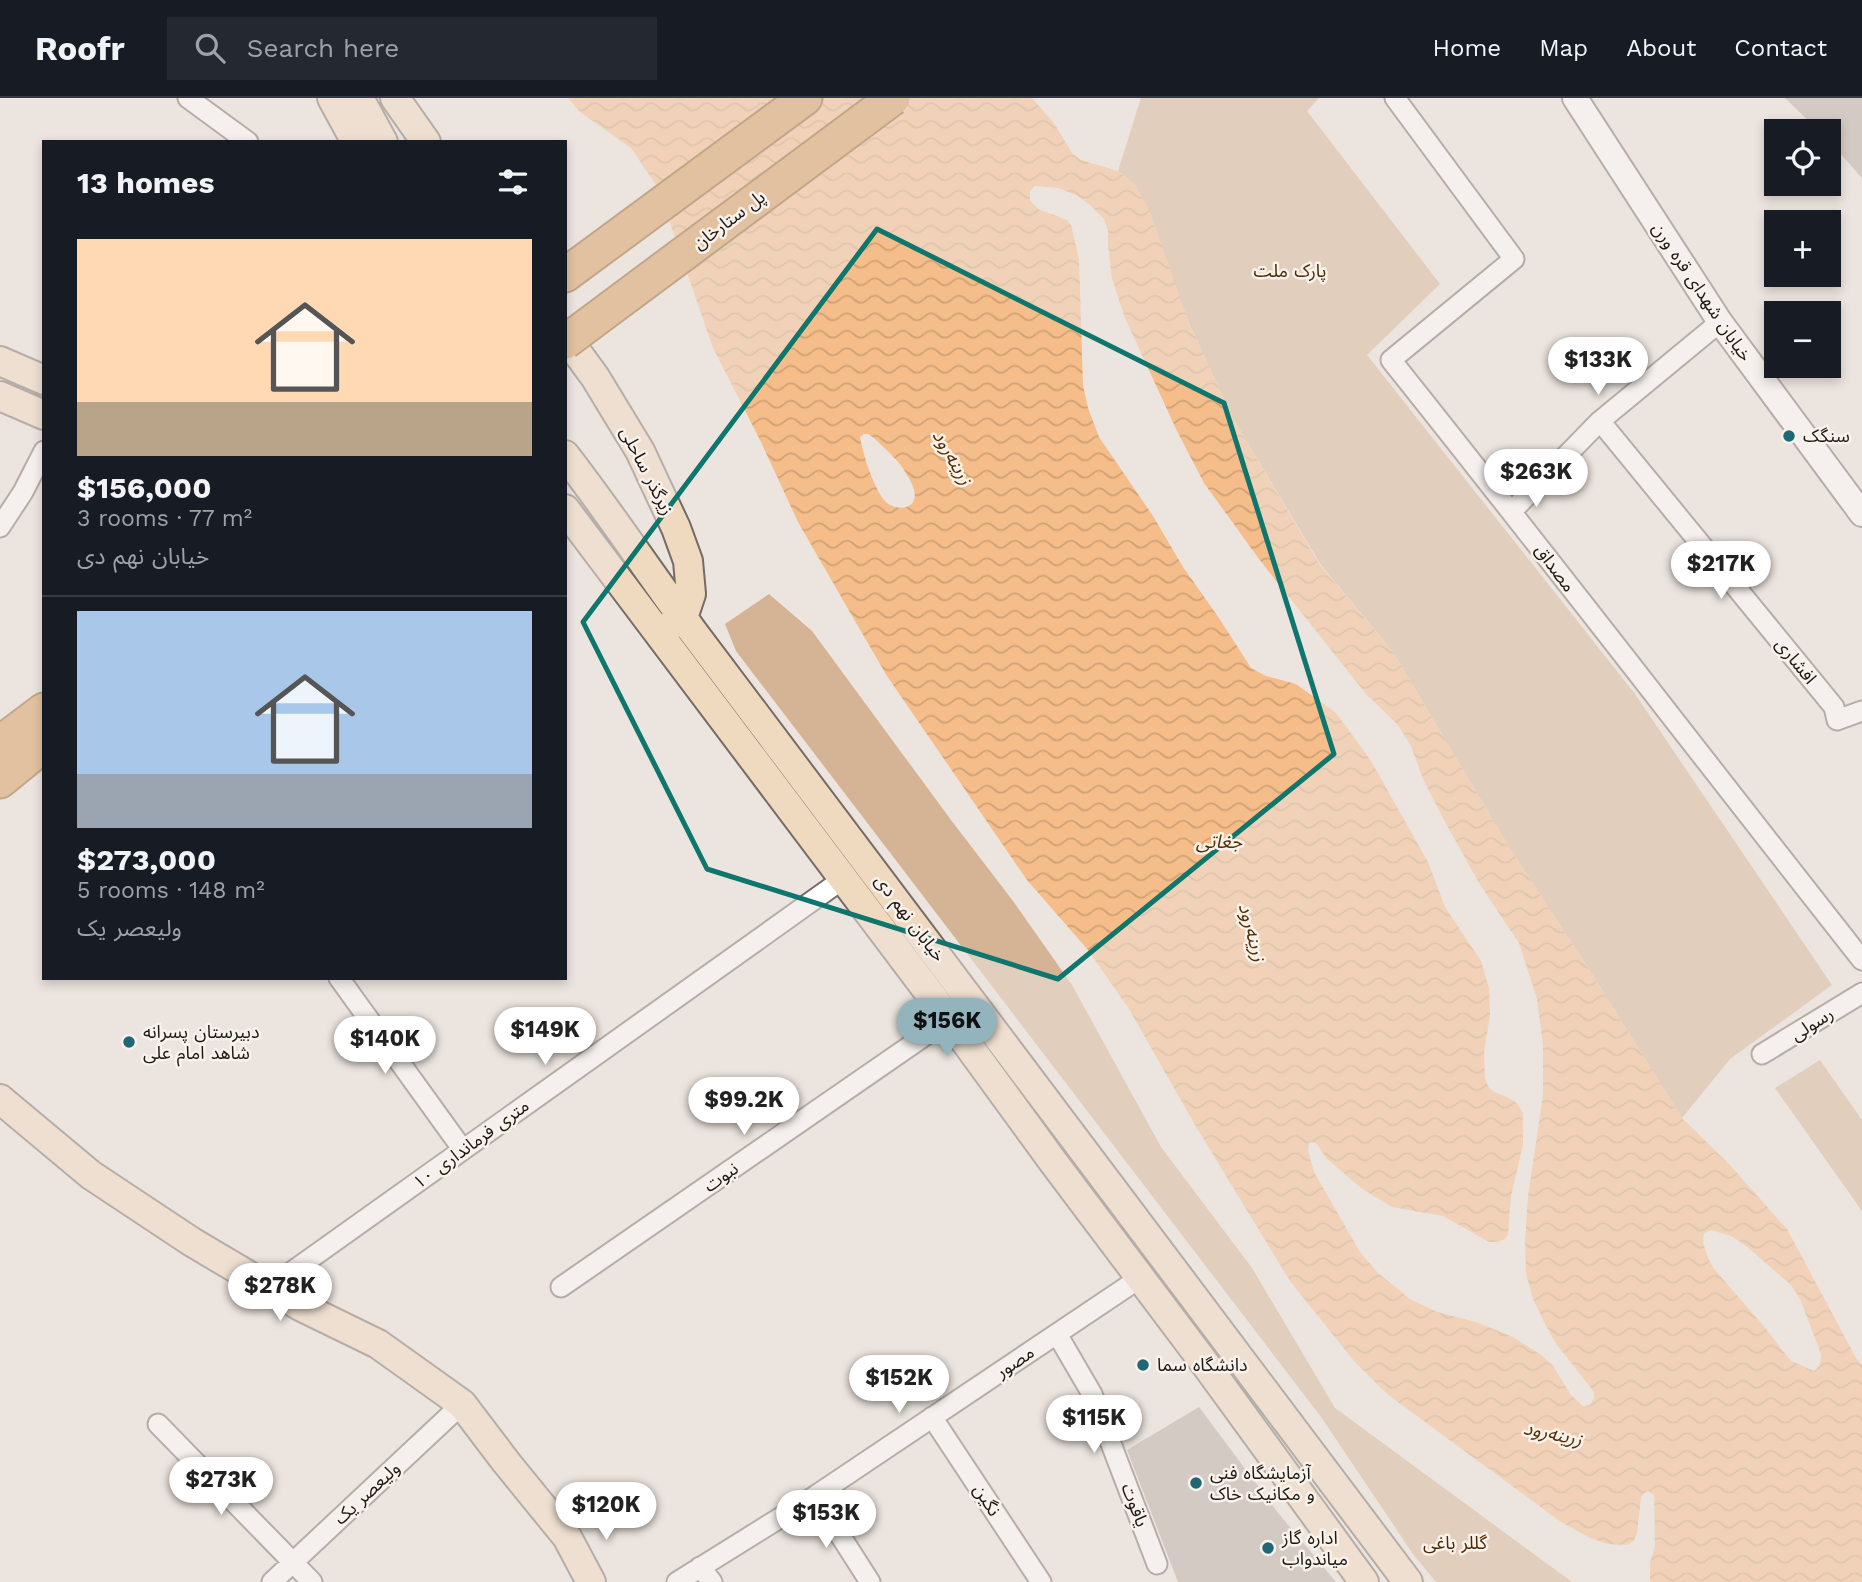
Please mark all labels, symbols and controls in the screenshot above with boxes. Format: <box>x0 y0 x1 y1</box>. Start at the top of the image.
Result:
search box <box>167 17 657 80</box>
text: Roofr <box>35 29 125 68</box>
icon: search <box>191 29 229 67</box>
text: Search here <box>247 33 399 63</box>
text: Home <box>1433 34 1501 62</box>
text: Map <box>1539 34 1588 62</box>
text: About <box>1626 34 1696 62</box>
text: Contact <box>1734 34 1827 62</box>
map controls <box>1764 119 1841 378</box>
button: locate <box>1764 119 1841 196</box>
icon: filters <box>494 163 532 201</box>
text: 13 homes <box>77 165 214 200</box>
street label: پل ستارخان <box>689 186 770 254</box>
button: + <box>1764 210 1841 287</box>
street label: خیابان شهدای قره ورن <box>1647 218 1757 366</box>
park label: پارک ملت <box>1254 260 1326 282</box>
icon: home <box>242 284 368 410</box>
button: − <box>1764 301 1841 378</box>
pin: $133K <box>1549 338 1647 397</box>
text: $133K <box>1564 346 1632 373</box>
street label: زیرگذر ساحلی <box>615 423 679 519</box>
place label: سنگک <box>1803 425 1850 446</box>
water label: زرینه‌رود <box>928 426 978 490</box>
marker: سنگک <box>1781 428 1797 444</box>
pin: $263K <box>1487 450 1585 509</box>
text: $263K <box>1500 458 1572 485</box>
text: $156,000 <box>77 470 212 505</box>
text: 3 rooms · 77 m² <box>77 505 252 532</box>
street label: مصداق <box>1531 540 1580 596</box>
pin: $217K <box>1672 542 1770 601</box>
text: خیابان نهم دی <box>77 543 209 570</box>
text: $217K <box>1687 550 1755 577</box>
street label: افشاری <box>1771 633 1821 689</box>
icon: home <box>242 656 368 782</box>
water label: جغاتی <box>1196 830 1243 853</box>
text: $273,000 <box>77 842 216 877</box>
street label: خیابان نهم دی <box>868 870 950 967</box>
text: 5 rooms · 148 m² <box>77 877 265 904</box>
water label: زرینه‌رود <box>1234 900 1272 965</box>
text: ولیعصر یک <box>77 915 182 942</box>
pin: $156K <box>898 998 996 1058</box>
street label: رسولی <box>1786 1002 1838 1046</box>
pin: $149K <box>496 1007 594 1067</box>
text: $156K <box>913 1007 981 1034</box>
pin: $140K <box>336 1016 434 1076</box>
text: $149K <box>510 1016 580 1043</box>
place label: دبیرستان پسرانه شاهد امام علی <box>143 1021 260 1067</box>
text: $140K <box>350 1025 420 1052</box>
marker: دبیرستان پسرانه شاهد امام علی <box>121 1034 137 1050</box>
pin: $99.2K <box>687 1077 801 1137</box>
text: $99.2K <box>704 1086 784 1113</box>
street label: ۱۰ متری فرمانداری <box>409 1095 533 1193</box>
street label: نبوت <box>699 1157 743 1197</box>
pin: $278K <box>231 1264 329 1323</box>
text: $278K <box>244 1272 316 1299</box>
street label: مصور <box>991 1341 1038 1383</box>
place label: دانشگاه سما <box>1157 1354 1248 1375</box>
pin: $152K <box>850 1356 948 1415</box>
marker: دانشگاه سما <box>1135 1357 1151 1373</box>
text: $152K <box>865 1364 933 1391</box>
pin: $115K <box>1045 1396 1143 1455</box>
text: $115K <box>1062 1404 1126 1431</box>
water label: زرینه‌رود <box>1521 1416 1585 1451</box>
street label: ولیعصر یک <box>329 1457 405 1529</box>
pin: $273K <box>172 1458 270 1517</box>
place label: آزمایشگاه فنی و مکانیک خاک <box>1210 1462 1315 1504</box>
text: $273K <box>185 1466 257 1493</box>
marker: آزمایشگاه فنی و مکانیک خاک <box>1188 1475 1204 1491</box>
street label: نگین <box>969 1480 1005 1520</box>
street label: یاقوت <box>1117 1480 1153 1530</box>
pin: $120K <box>557 1482 655 1542</box>
pin: $153K <box>777 1490 875 1550</box>
text: $120K <box>571 1491 641 1518</box>
text: $153K <box>792 1499 860 1526</box>
place label: اداره گاز میاندواب <box>1281 1527 1348 1569</box>
park label: گللر باغی <box>1423 1532 1488 1554</box>
marker: اداره گاز میاندواب <box>1260 1540 1276 1556</box>

